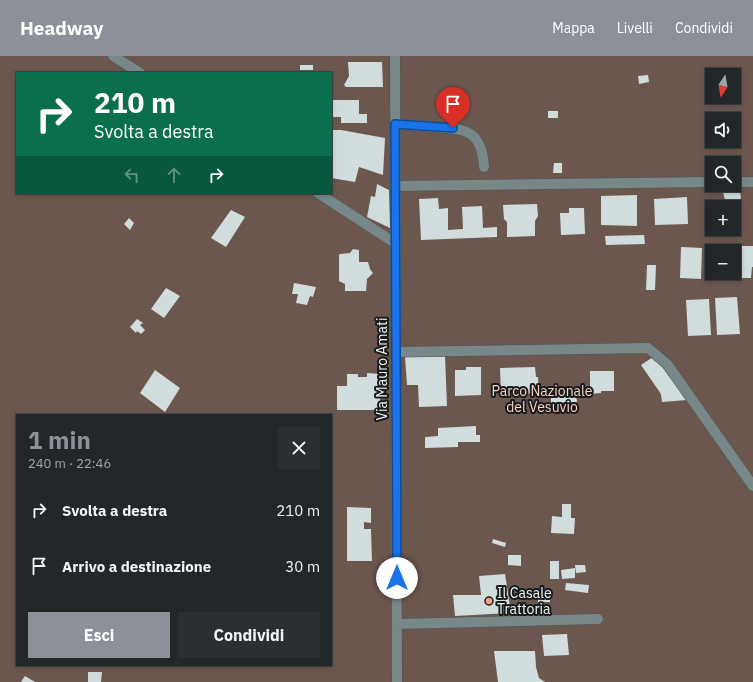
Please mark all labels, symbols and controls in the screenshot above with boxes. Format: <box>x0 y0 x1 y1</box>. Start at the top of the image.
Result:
text: Headway <box>20 16 103 40</box>
text: Mappa <box>552 19 595 37</box>
text: Livelli <box>617 19 653 37</box>
text: Condividi <box>675 19 733 37</box>
north arrow <box>705 68 741 104</box>
map controls <box>705 68 741 280</box>
text: 210 m <box>94 84 176 121</box>
pin <box>436 87 470 128</box>
icon: right <box>28 88 80 140</box>
icon: arrive <box>442 93 464 115</box>
button: sound <box>705 112 741 148</box>
text: Svolta a destra <box>94 120 214 143</box>
button: search <box>705 156 741 192</box>
icon: left <box>121 164 143 186</box>
icon: ahead <box>163 164 185 186</box>
icon: right <box>205 164 227 186</box>
button: + <box>705 200 741 236</box>
button: − <box>705 244 741 280</box>
street label: Via Mauro Amati <box>373 318 391 420</box>
park label: Parco Nazionale del Vesuvio <box>491 382 593 416</box>
text: 1 min <box>28 424 91 456</box>
button: close <box>278 427 320 469</box>
text: 240 m · 22:46 <box>28 455 111 472</box>
icon: right <box>28 499 50 521</box>
text: Svolta a destra <box>62 501 167 520</box>
text: 210 m <box>276 501 320 520</box>
icon: arrive <box>28 555 50 577</box>
text: Arrivo a destinazione <box>62 557 211 576</box>
text: 30 m <box>285 557 320 576</box>
position arrow <box>376 557 418 599</box>
place label: Il Casale Trattoria <box>497 584 552 618</box>
marker: Il Casale Trattoria <box>484 596 494 606</box>
button: Esci <box>28 612 170 658</box>
button: Condividi <box>178 612 320 658</box>

